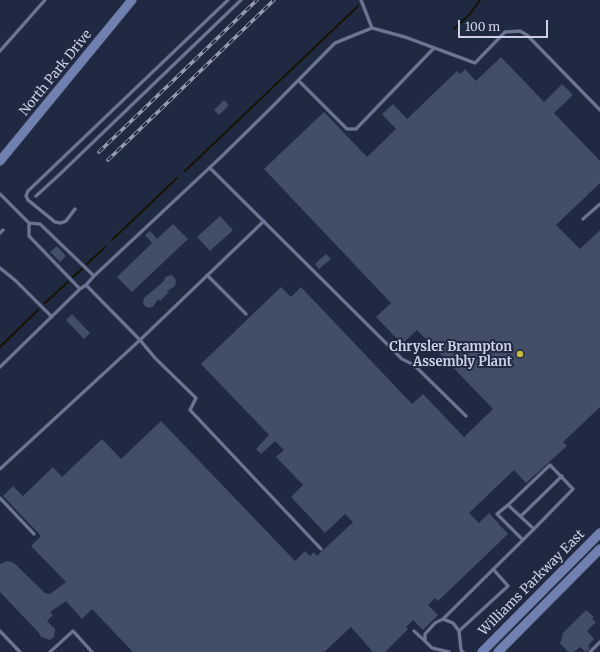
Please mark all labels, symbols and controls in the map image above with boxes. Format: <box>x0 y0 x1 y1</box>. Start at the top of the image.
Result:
scale bar <box>460 12 550 38</box>
text: 100 m <box>465 19 500 34</box>
street label: North Park Drive <box>17 27 95 119</box>
place label: Chrysler Brampton Assembly Plant <box>389 339 512 370</box>
marker: Chrysler Brampton Assembly Plant <box>515 349 525 359</box>
street label: Williams Parkway East <box>476 527 588 639</box>

